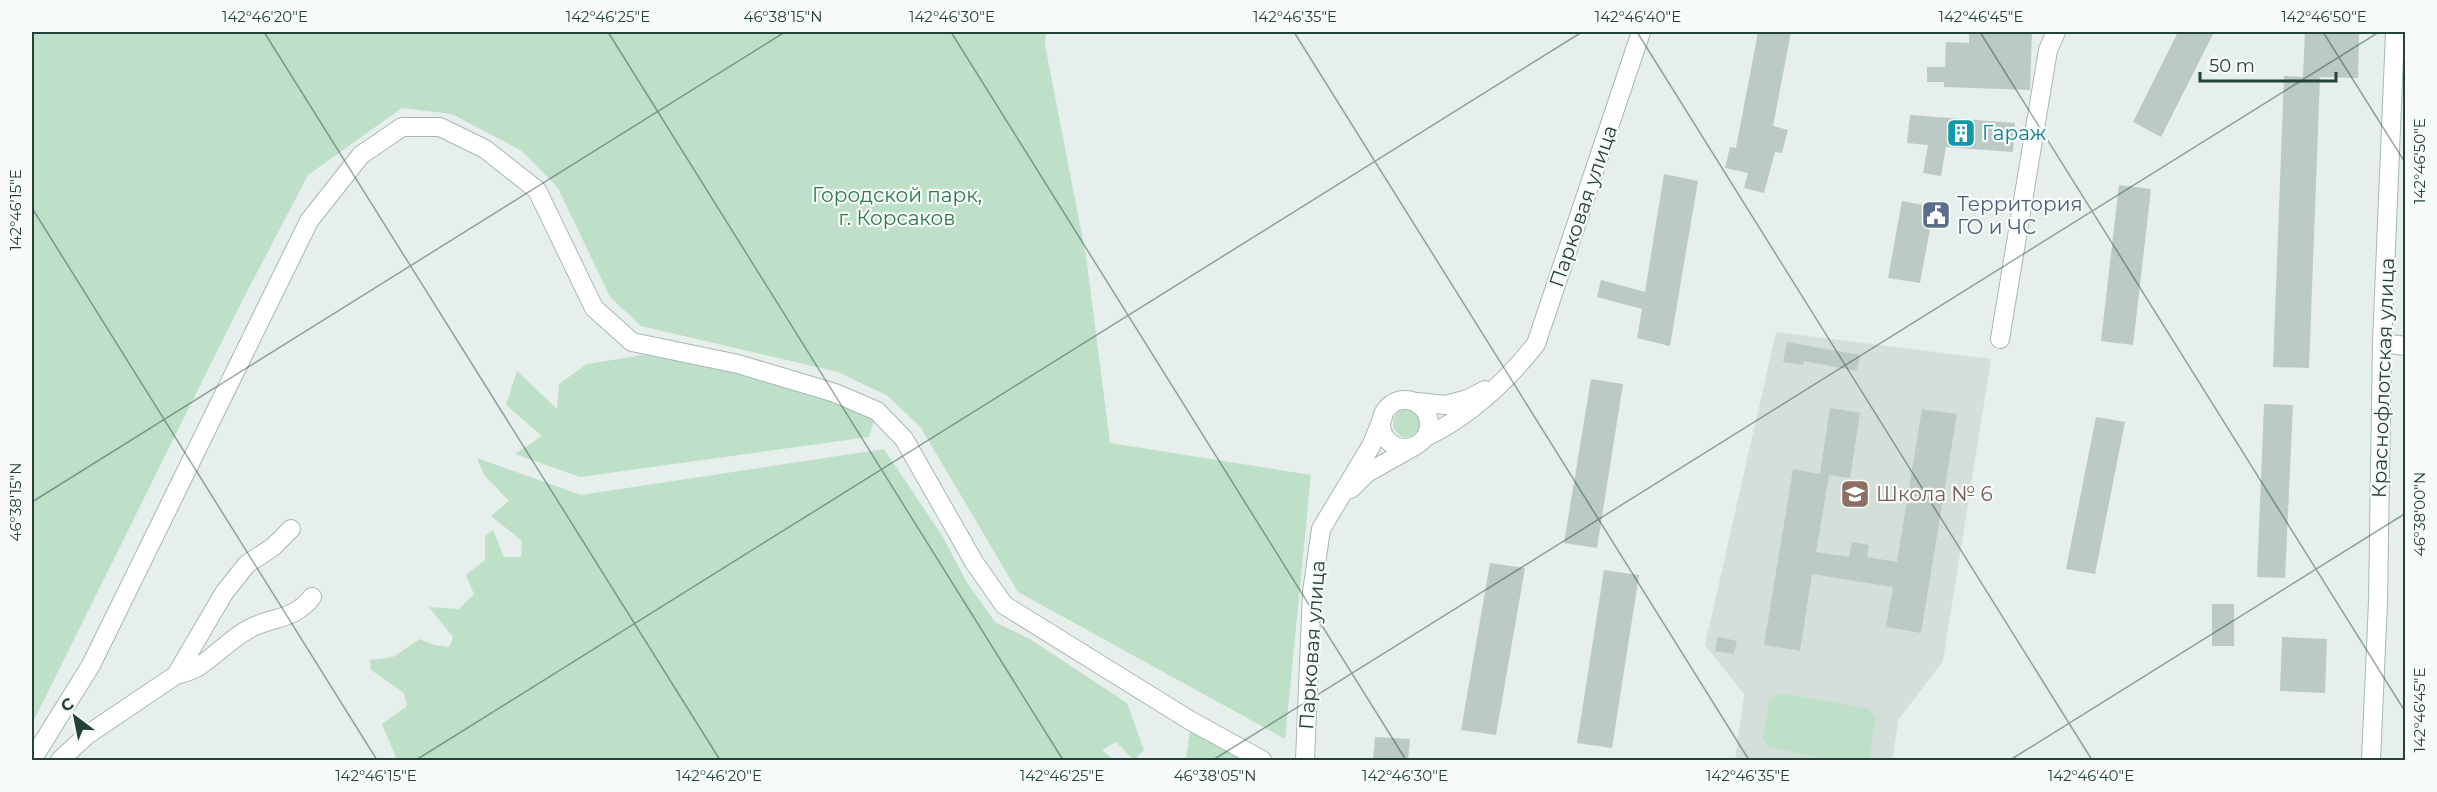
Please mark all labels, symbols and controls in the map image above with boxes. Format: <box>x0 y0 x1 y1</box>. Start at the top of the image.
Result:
text: 142°46'20"E <box>222 7 308 26</box>
text: 142°46'25"E <box>566 7 650 26</box>
text: 46°38'15"N <box>744 7 822 26</box>
text: 142°46'30"E <box>909 7 995 26</box>
text: 142°46'35"E <box>1253 7 1337 26</box>
text: 142°46'40"E <box>1595 7 1681 26</box>
text: 142°46'45"E <box>1939 7 2023 26</box>
text: 142°46'50"E <box>2281 7 2367 26</box>
scale bar <box>2200 45 2336 83</box>
text: 50 m <box>2209 55 2255 77</box>
building icon: Гараж <box>1945 117 1977 149</box>
text: 142°46'50"E <box>2410 118 2429 204</box>
place label: Гараж <box>1982 121 2047 145</box>
street label: Парковая улица <box>1544 122 1622 290</box>
text: 142°46'15"E <box>6 169 25 251</box>
park label: Городской парк, г. Корсаков <box>812 183 982 230</box>
place label: Территория ГО и ЧС <box>1957 192 2083 239</box>
public building icon: Территория ГО и ЧС <box>1920 199 1952 231</box>
street label: Краснофлотская улица <box>2367 257 2399 499</box>
text: 46°38'15"N <box>6 463 25 541</box>
text: 46°38'00"N <box>2410 472 2429 556</box>
school or university icon: Школа № 6 <box>1839 478 1871 510</box>
place label: Школа № 6 <box>1876 482 1993 506</box>
street label: Парковая улица <box>1294 560 1330 730</box>
text: 142°46'45"E <box>2410 668 2429 752</box>
north arrow <box>45 687 105 747</box>
text: С <box>57 693 78 716</box>
text: 142°46'15"E <box>335 766 417 785</box>
text: 142°46'20"E <box>676 766 762 785</box>
text: 142°46'25"E <box>1020 766 1104 785</box>
text: 46°38'05"N <box>1174 766 1256 785</box>
text: 142°46'30"E <box>1362 766 1448 785</box>
text: 142°46'35"E <box>1706 766 1790 785</box>
text: 142°46'40"E <box>2048 766 2134 785</box>

